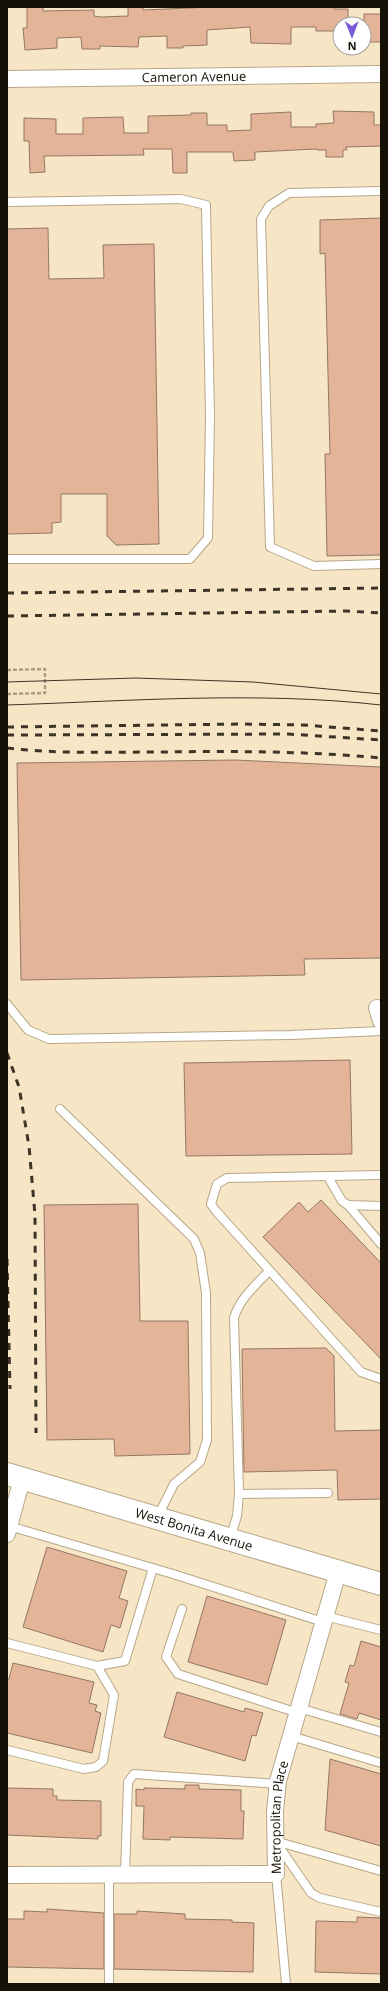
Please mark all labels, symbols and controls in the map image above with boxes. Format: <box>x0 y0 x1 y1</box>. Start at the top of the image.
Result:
north arrow <box>332 16 372 56</box>
text: N <box>348 39 357 54</box>
street label: Cameron Avenue <box>142 67 246 86</box>
street label: West Bonita Avenue <box>133 1503 255 1555</box>
street label: Metropolitan Place <box>266 1758 292 1874</box>

